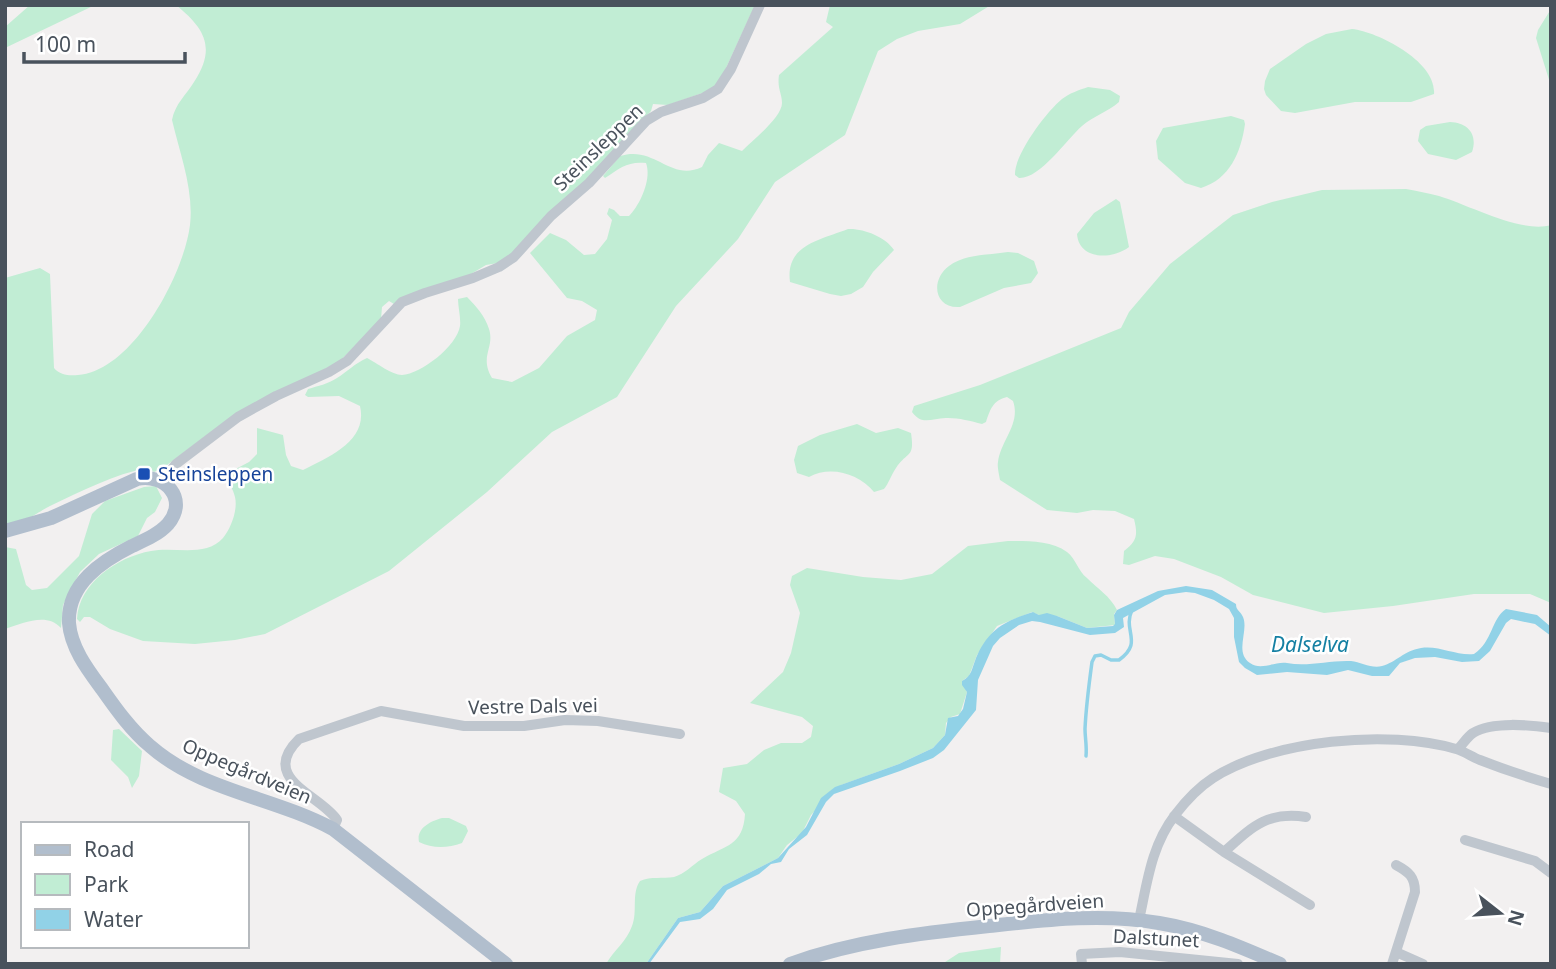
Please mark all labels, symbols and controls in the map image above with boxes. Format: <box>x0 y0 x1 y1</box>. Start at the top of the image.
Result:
scale bar <box>24 21 186 65</box>
text: 100 m <box>35 30 96 58</box>
street label: Steinsleppen <box>548 98 648 196</box>
place label: Steinsleppen <box>158 461 273 487</box>
marker: Steinsleppen <box>136 466 152 482</box>
water label: Dalselva <box>1271 630 1349 658</box>
street label: Vestre Dals vei <box>468 692 598 720</box>
street label: Oppegårdveien <box>178 732 316 810</box>
legend <box>21 822 248 948</box>
text: Road <box>84 835 134 863</box>
text: Park <box>84 870 129 898</box>
north arrow <box>1465 878 1535 948</box>
street label: Oppegårdveien <box>965 887 1105 923</box>
text: Water <box>84 905 143 933</box>
text: N <box>1502 907 1531 929</box>
street label: Dalstunet <box>1112 923 1200 953</box>

